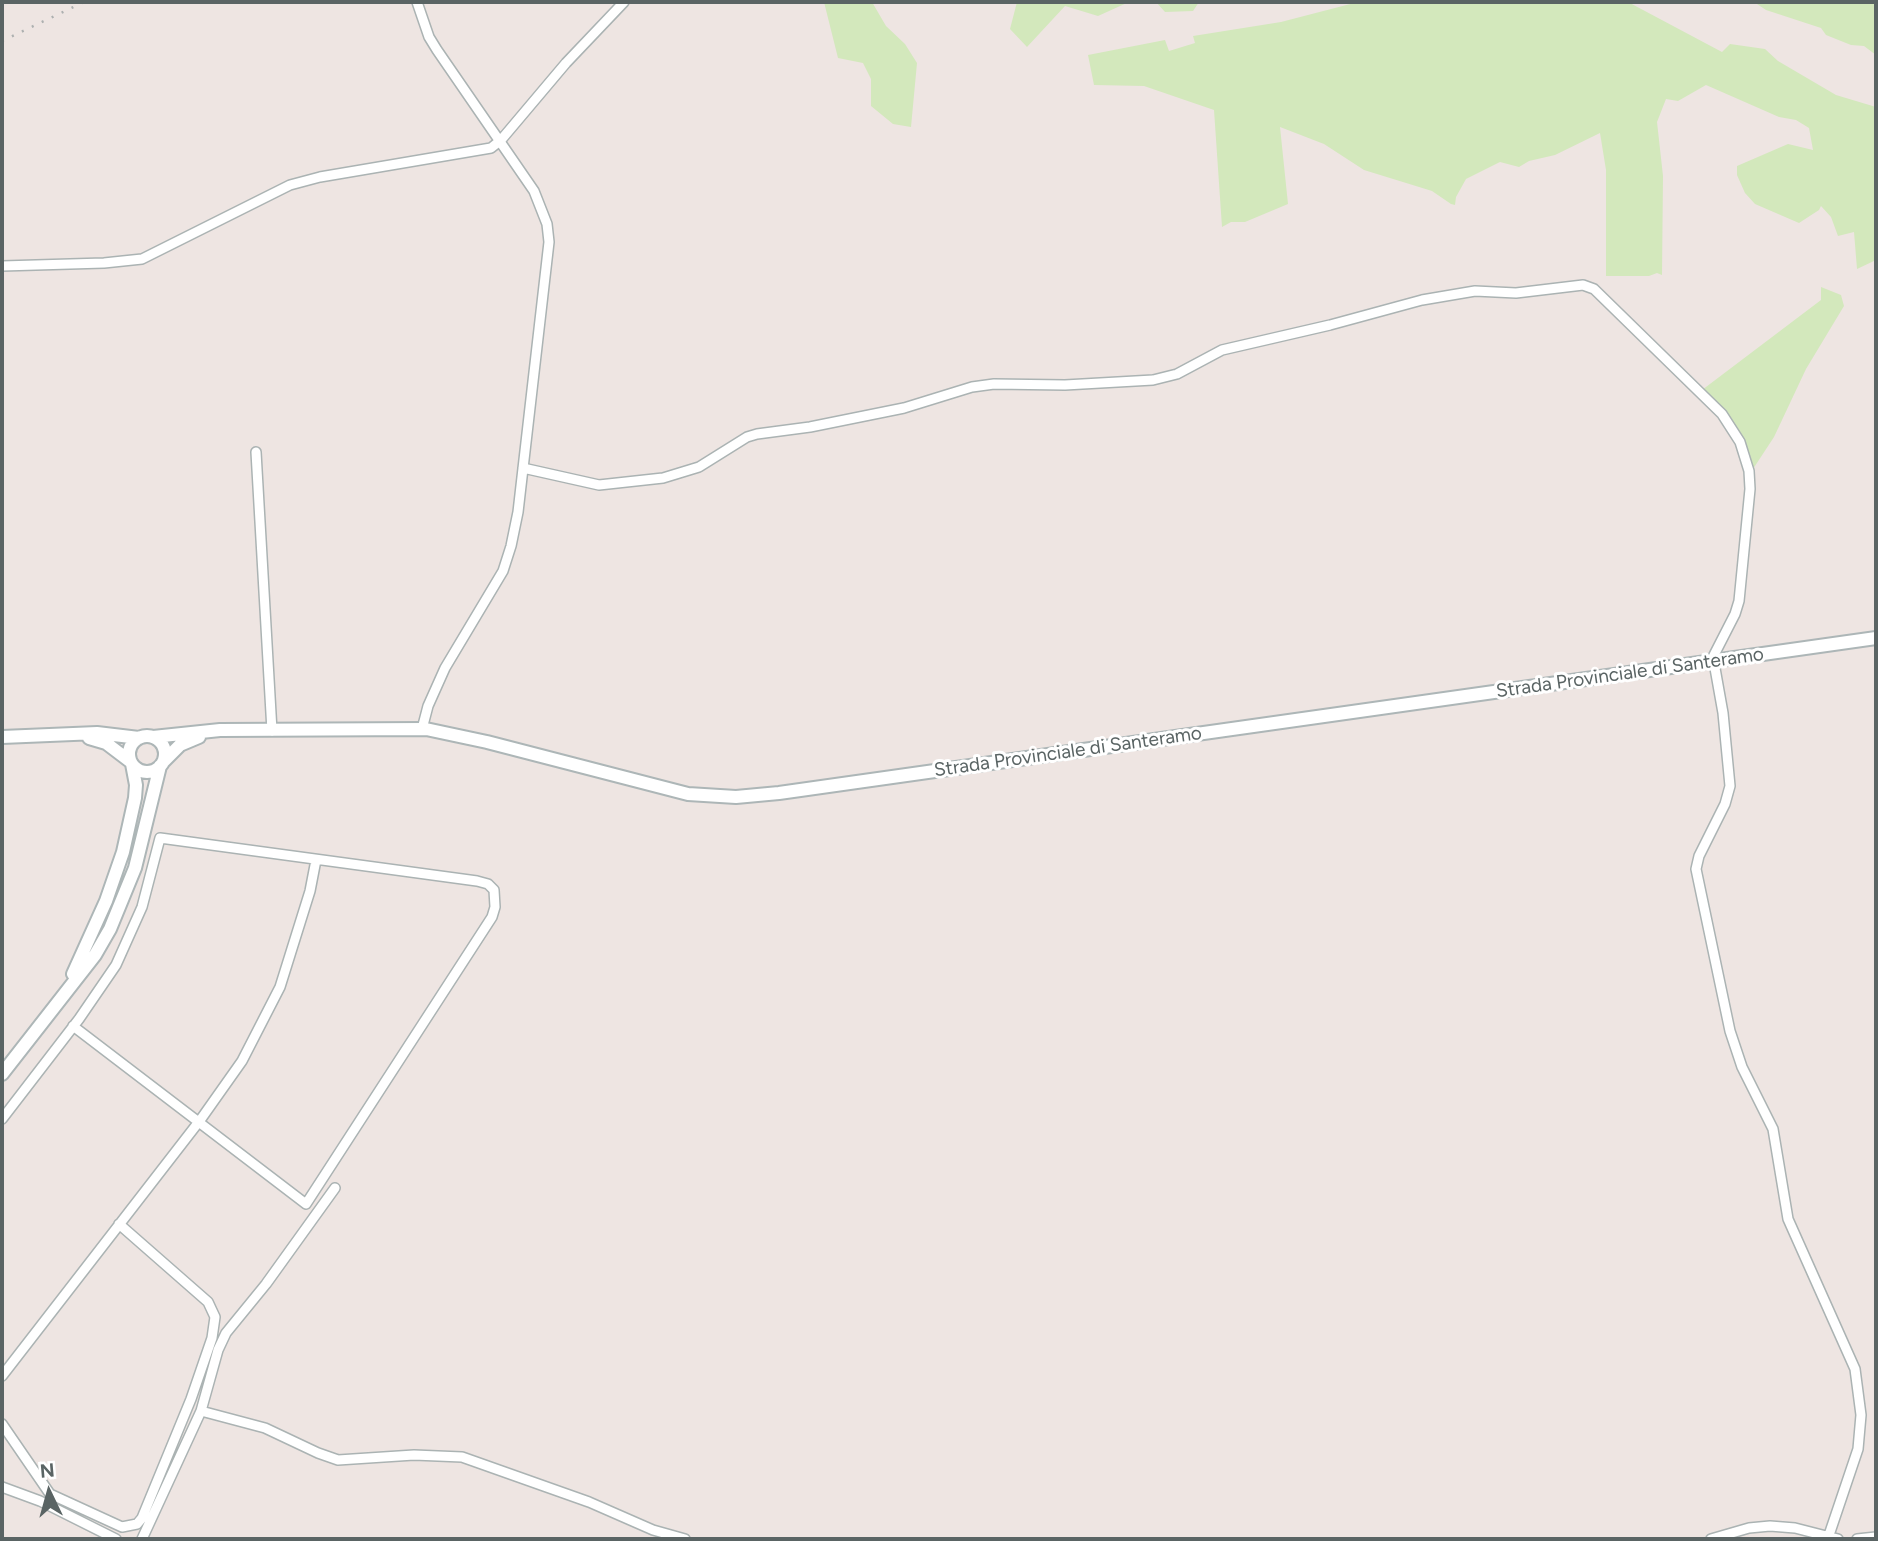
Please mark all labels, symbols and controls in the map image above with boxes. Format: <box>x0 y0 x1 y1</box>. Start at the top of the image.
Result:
street label: Strada Provinciale di Santeramo <box>1495 643 1765 703</box>
street label: Strada Provinciale di Santeramo <box>933 722 1203 782</box>
north arrow <box>14 1457 84 1527</box>
text: N <box>39 1458 55 1483</box>

